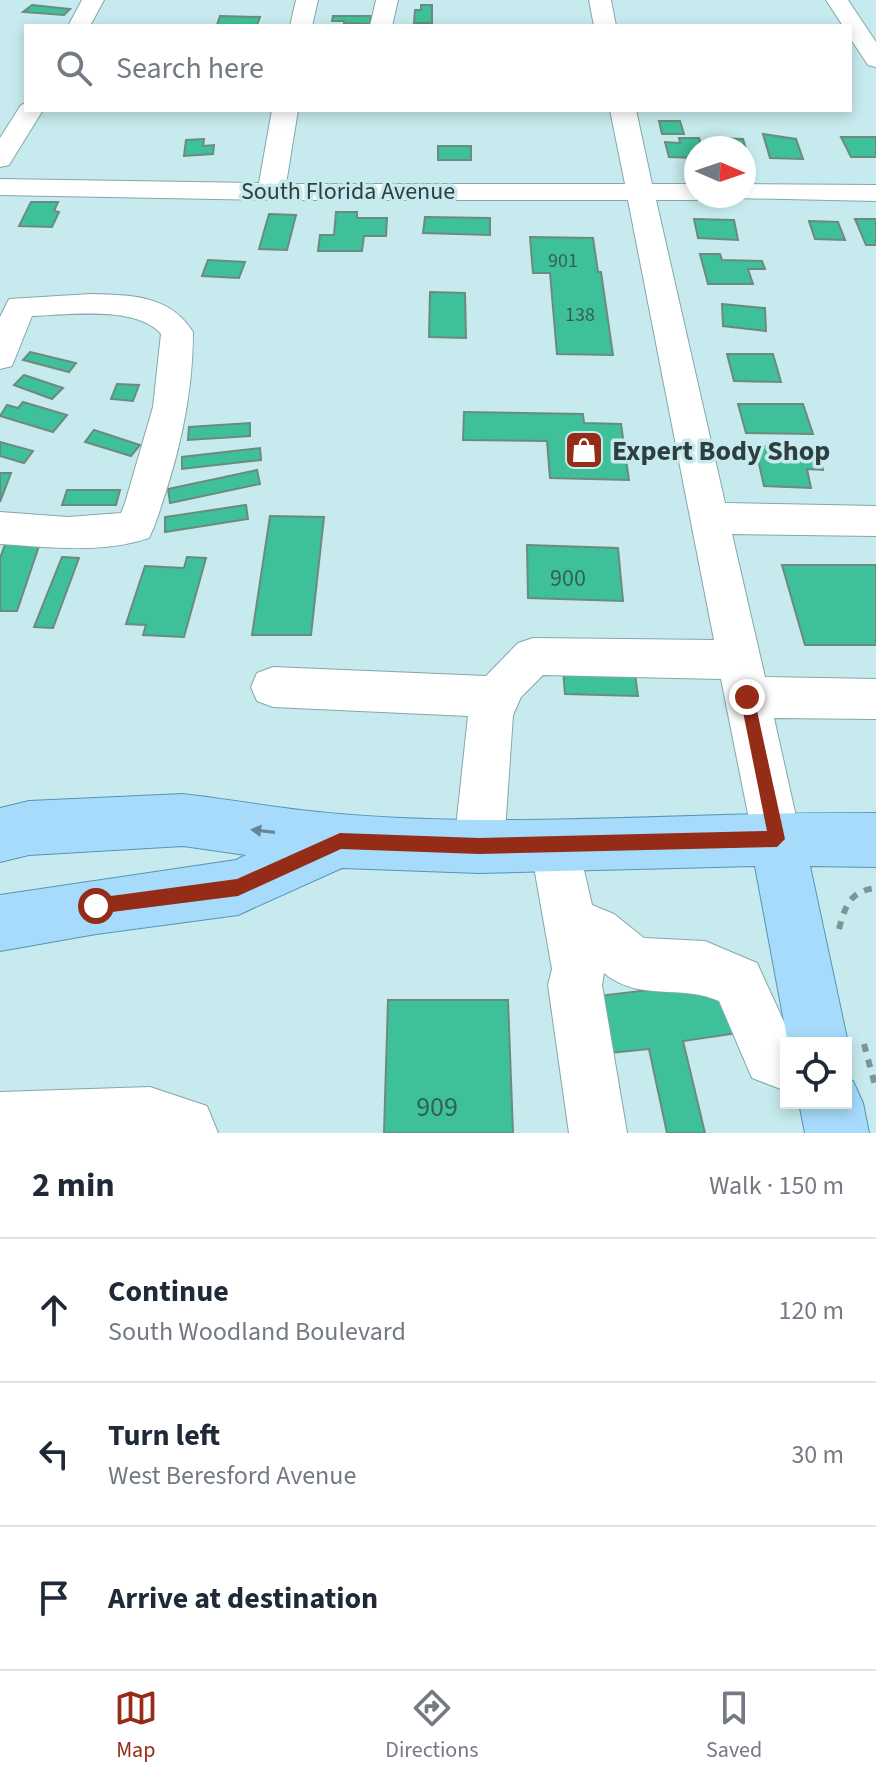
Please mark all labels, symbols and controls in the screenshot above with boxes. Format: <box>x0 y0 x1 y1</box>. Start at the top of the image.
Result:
search box <box>24 24 852 112</box>
icon: search <box>52 46 96 90</box>
text: Search here <box>116 47 264 90</box>
north arrow <box>684 136 756 208</box>
street label: South Florida Avenue <box>241 174 455 209</box>
house number: 901 <box>548 247 578 275</box>
house number: 138 <box>565 301 595 329</box>
shop icon: Expert Body Shop <box>563 429 605 471</box>
place label: Expert Body Shop <box>612 431 830 471</box>
house number: 900 <box>550 561 586 596</box>
route end <box>729 679 765 715</box>
one-way arrow <box>250 824 275 837</box>
route start <box>78 888 114 924</box>
map controls <box>780 1037 852 1109</box>
button: locate <box>780 1037 852 1109</box>
house number: 909 <box>416 1087 458 1127</box>
text: 2 min <box>32 1161 115 1210</box>
text: Walk · 150 m <box>709 1167 844 1204</box>
text: Continue <box>108 1270 229 1313</box>
icon: ahead <box>32 1288 76 1332</box>
text: 120 m <box>778 1292 844 1329</box>
text: South Woodland Boulevard <box>108 1313 406 1350</box>
text: Turn left <box>108 1414 220 1457</box>
icon: left <box>32 1432 76 1476</box>
text: 30 m <box>791 1436 844 1473</box>
text: West Beresford Avenue <box>108 1457 356 1494</box>
icon: arrive <box>32 1576 76 1620</box>
text: Arrive at destination <box>108 1577 378 1620</box>
tab: Map <box>114 1686 158 1766</box>
tab: Directions <box>385 1686 478 1766</box>
tab: Saved <box>706 1686 762 1766</box>

